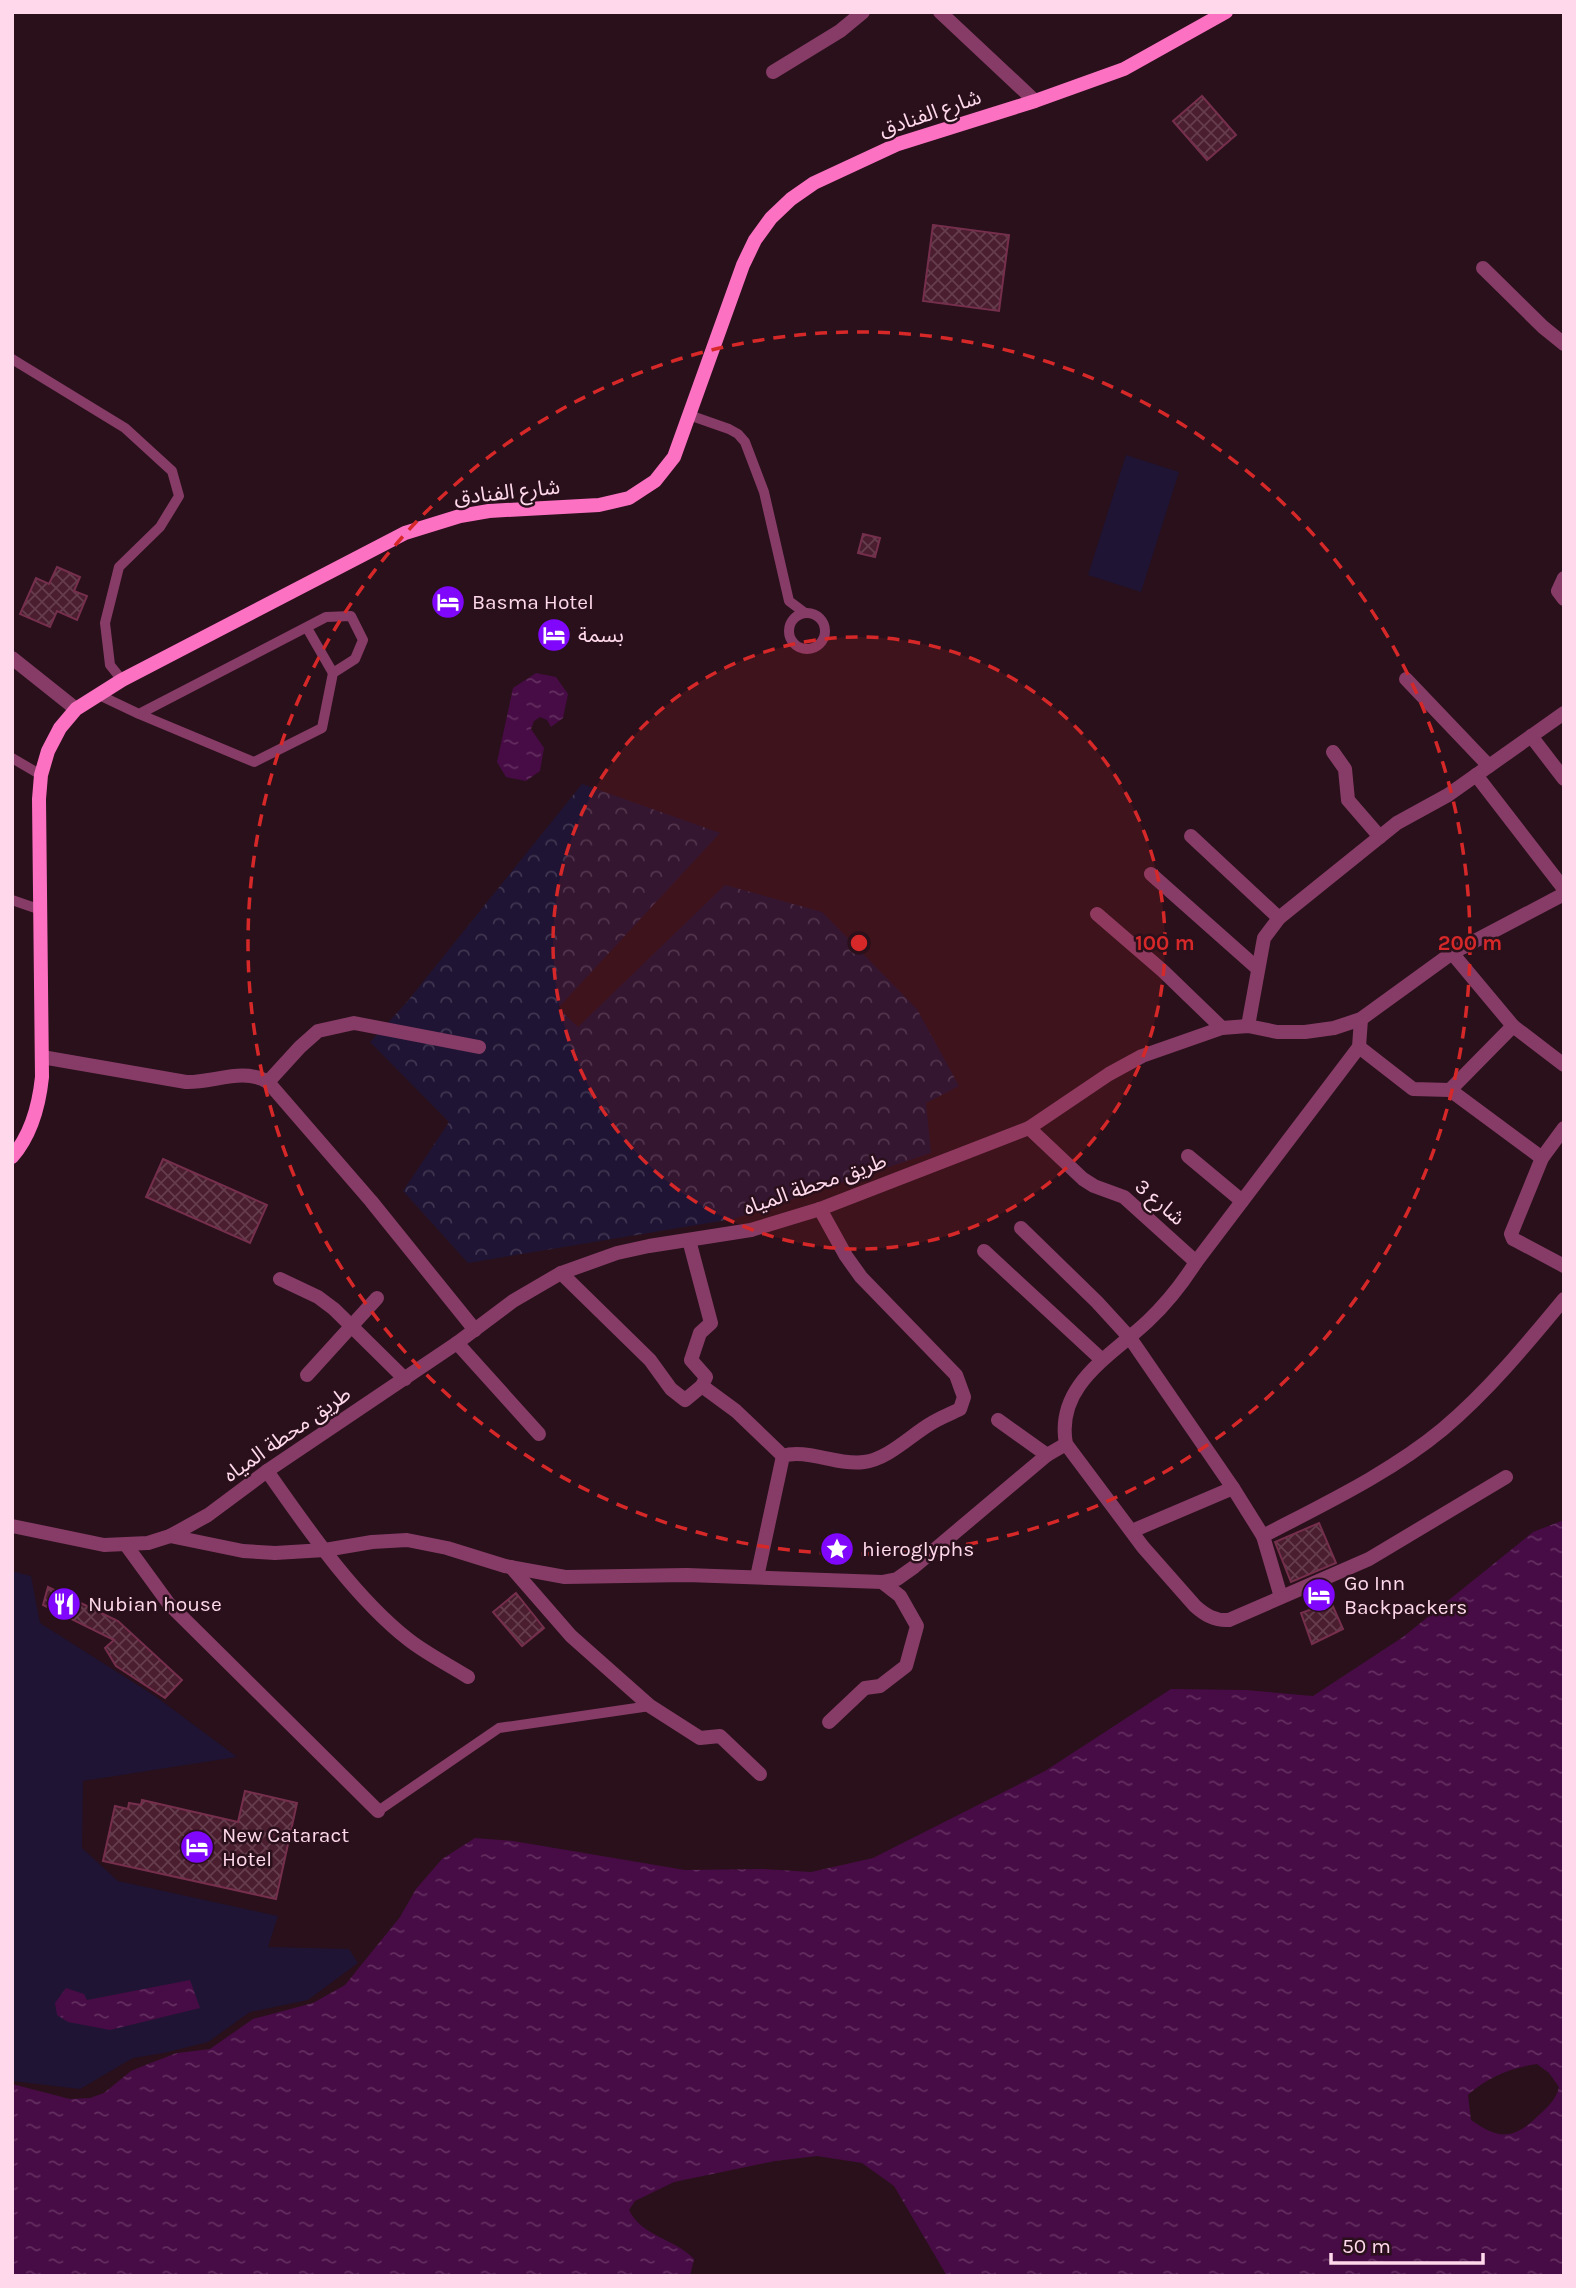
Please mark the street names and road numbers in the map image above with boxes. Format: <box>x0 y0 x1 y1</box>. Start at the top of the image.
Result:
street label: شارع الفنادق <box>876 84 985 144</box>
street label: شارع الفنادق <box>453 475 561 512</box>
street label: طريق محطة المياه <box>740 1148 890 1221</box>
street label: شارع 3 <box>1128 1174 1190 1232</box>
street label: طريق محطة المياه <box>219 1381 356 1488</box>

